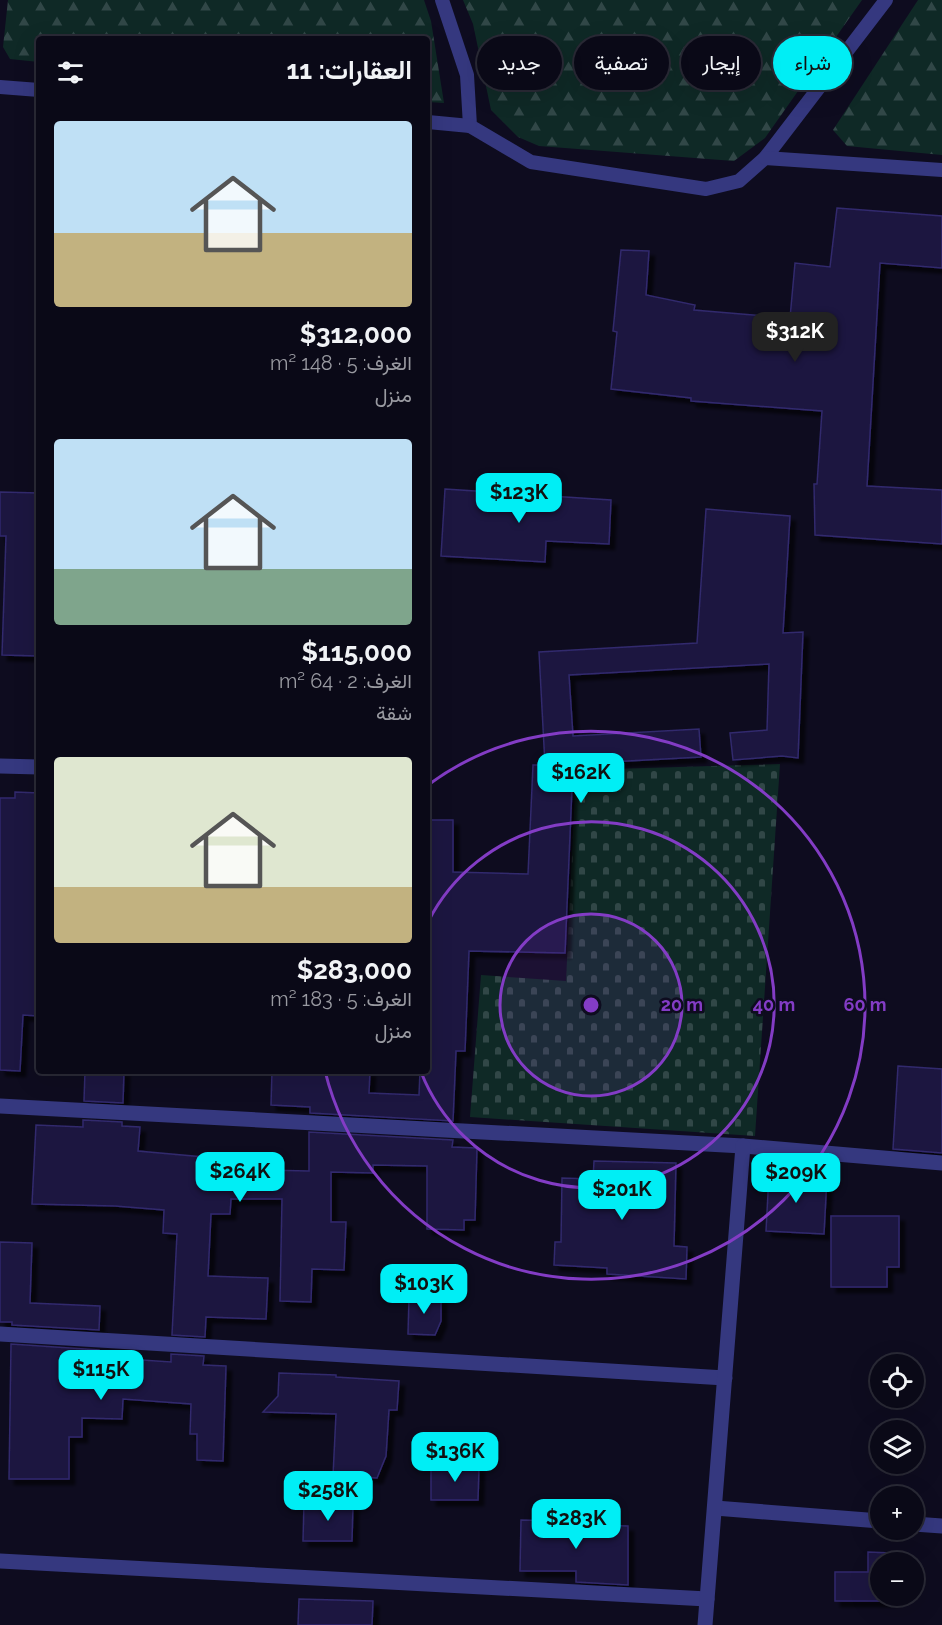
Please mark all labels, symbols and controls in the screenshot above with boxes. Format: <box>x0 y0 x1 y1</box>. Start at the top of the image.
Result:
chip: جديد <box>477 36 562 90</box>
chip: تصفية <box>574 36 669 90</box>
chip: إيجار <box>681 36 761 90</box>
chip: شراء <box>773 36 852 90</box>
text: العقارات: 11 <box>286 55 412 85</box>
icon: filters <box>54 56 87 89</box>
icon: home <box>179 160 287 268</box>
pin: $312K <box>753 312 837 363</box>
text: $312,000 <box>300 319 412 349</box>
text: $312K <box>766 319 824 343</box>
text: الغرف: 5 · 148 m² <box>270 351 412 375</box>
text: منزل <box>375 383 412 407</box>
pin: $123K <box>477 473 561 524</box>
icon: home <box>179 478 287 586</box>
text: $123K <box>490 480 548 504</box>
text: $115,000 <box>301 637 412 667</box>
text: الغرف: 2 · 64 m² <box>279 669 412 693</box>
text: شقة <box>376 701 412 725</box>
pin: $162K <box>539 753 623 804</box>
text: $162K <box>551 760 611 784</box>
icon: home <box>179 796 287 904</box>
text: $283,000 <box>297 955 412 985</box>
text: الغرف: 5 · 183 m² <box>270 987 412 1011</box>
text: 20 m <box>661 994 703 1015</box>
text: 40 m <box>753 994 795 1015</box>
text: 60 m <box>843 994 887 1015</box>
centre of rings <box>581 995 601 1015</box>
text: منزل <box>375 1019 412 1043</box>
pin: $264K <box>198 1152 282 1203</box>
pin: $209K <box>754 1153 838 1204</box>
text: $264K <box>210 1159 270 1183</box>
text: $209K <box>765 1160 827 1184</box>
pin: $201K <box>580 1170 664 1221</box>
text: $201K <box>592 1177 652 1201</box>
pin: $103K <box>382 1264 466 1315</box>
text: $103K <box>394 1271 454 1295</box>
pin: $115K <box>59 1350 143 1401</box>
map controls <box>870 1354 924 1606</box>
button: locate <box>870 1354 924 1408</box>
text: $115K <box>73 1357 129 1381</box>
button: layers <box>870 1420 924 1474</box>
pin: $136K <box>413 1432 497 1483</box>
text: $136K <box>425 1439 485 1463</box>
pin: $258K <box>286 1471 370 1522</box>
text: $258K <box>298 1478 358 1502</box>
button: + <box>870 1486 924 1540</box>
pin: $283K <box>534 1499 618 1550</box>
text: $283K <box>546 1506 606 1530</box>
button: − <box>870 1552 924 1606</box>

